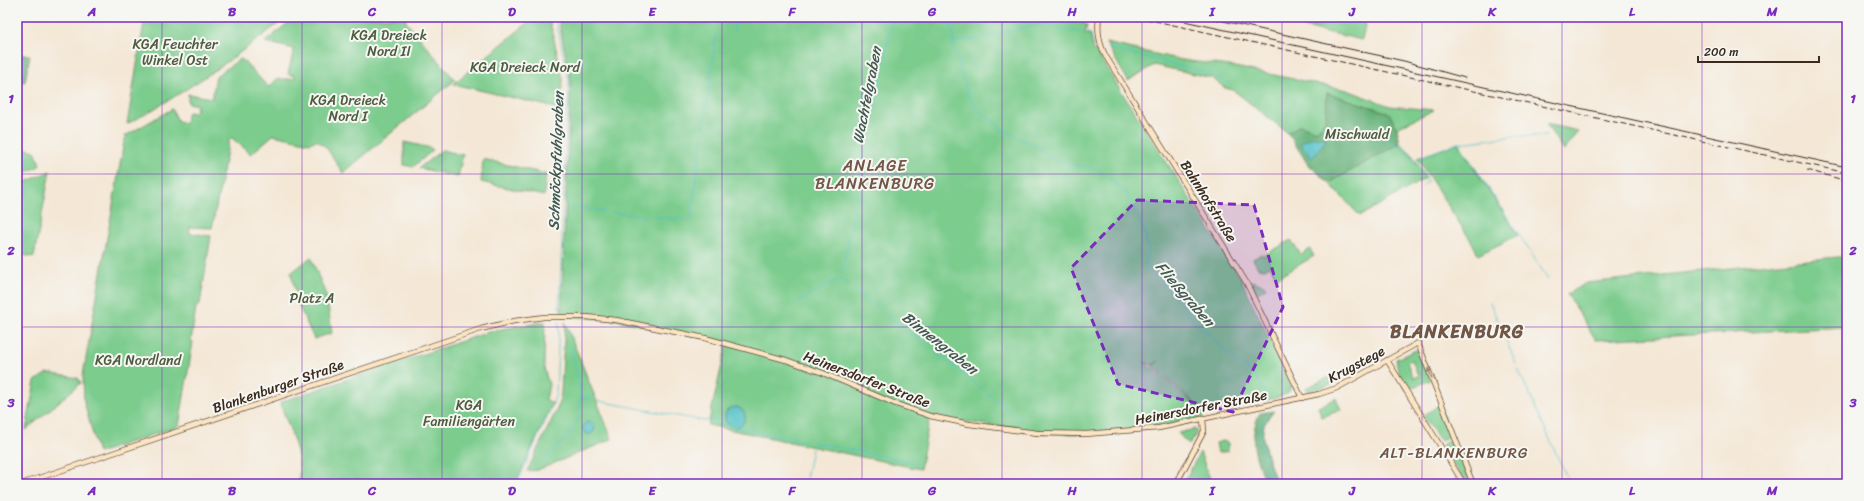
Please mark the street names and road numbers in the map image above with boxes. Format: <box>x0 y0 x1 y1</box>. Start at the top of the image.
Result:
street label: Bahnhofstraße <box>1173 155 1244 247</box>
street label: Krugstege <box>1323 339 1390 390</box>
street label: Heinersdorfer Straße <box>800 344 934 415</box>
street label: Blankenburger Straße <box>209 352 347 421</box>
street label: Heinersdorfer Straße <box>1133 382 1269 433</box>

